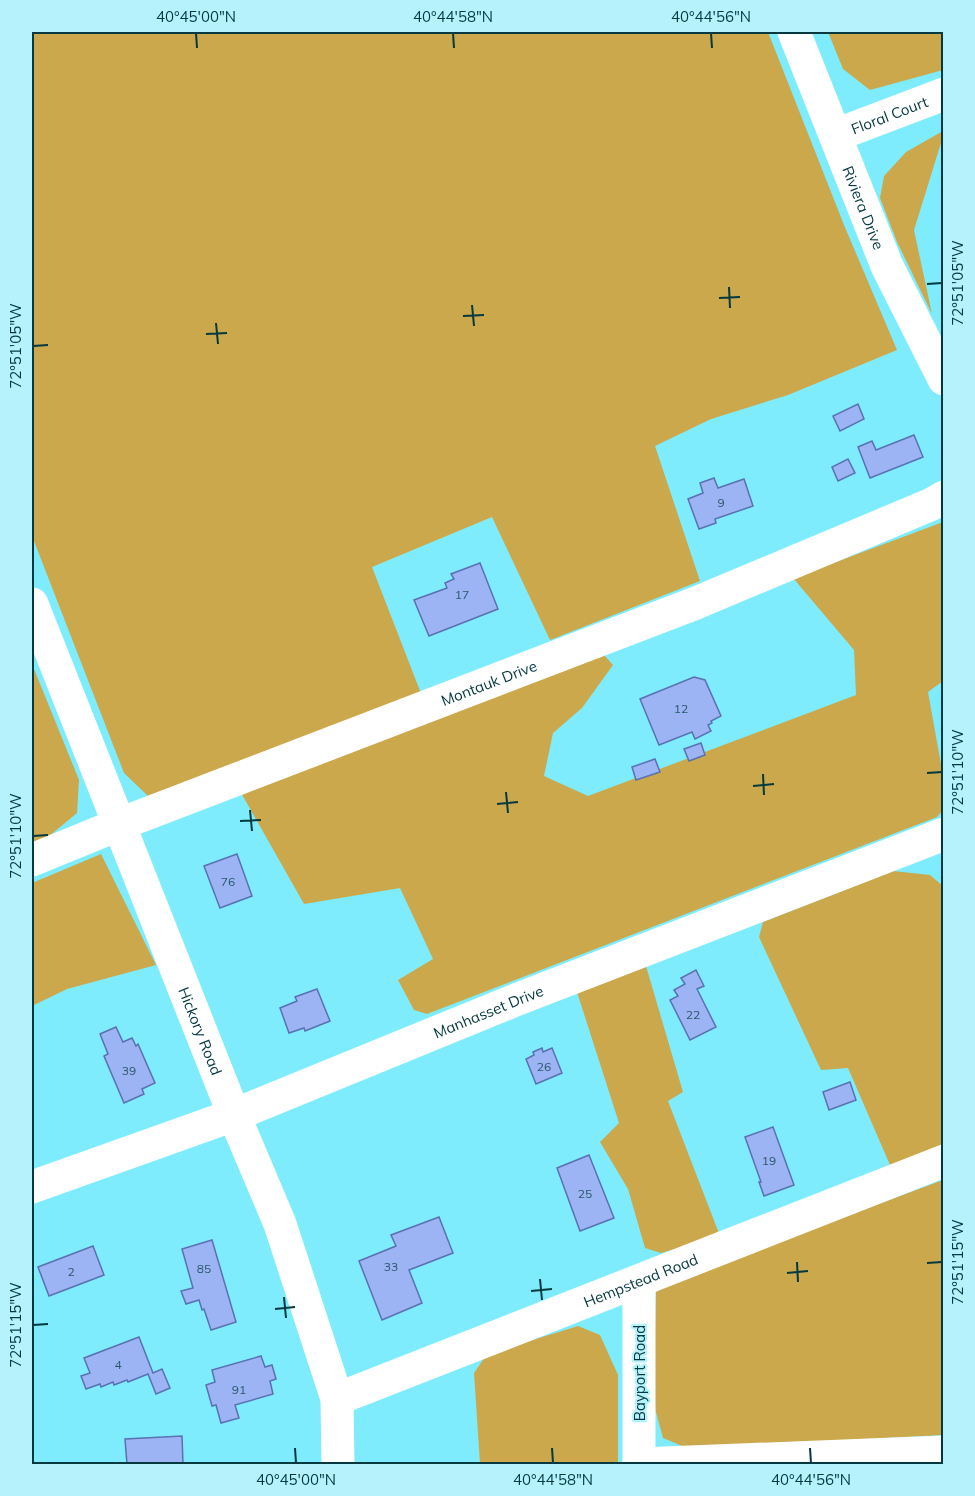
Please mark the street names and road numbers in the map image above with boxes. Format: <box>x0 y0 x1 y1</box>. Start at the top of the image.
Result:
street label: Floral Court <box>848 92 930 138</box>
street label: Riviera Drive <box>839 163 889 252</box>
street label: Montauk Drive <box>438 656 539 710</box>
street label: Manhasset Drive <box>430 981 546 1042</box>
street label: Hickory Road <box>175 984 227 1078</box>
street label: Hempstead Road <box>581 1249 700 1311</box>
street label: Bayport Road <box>630 1325 649 1421</box>

